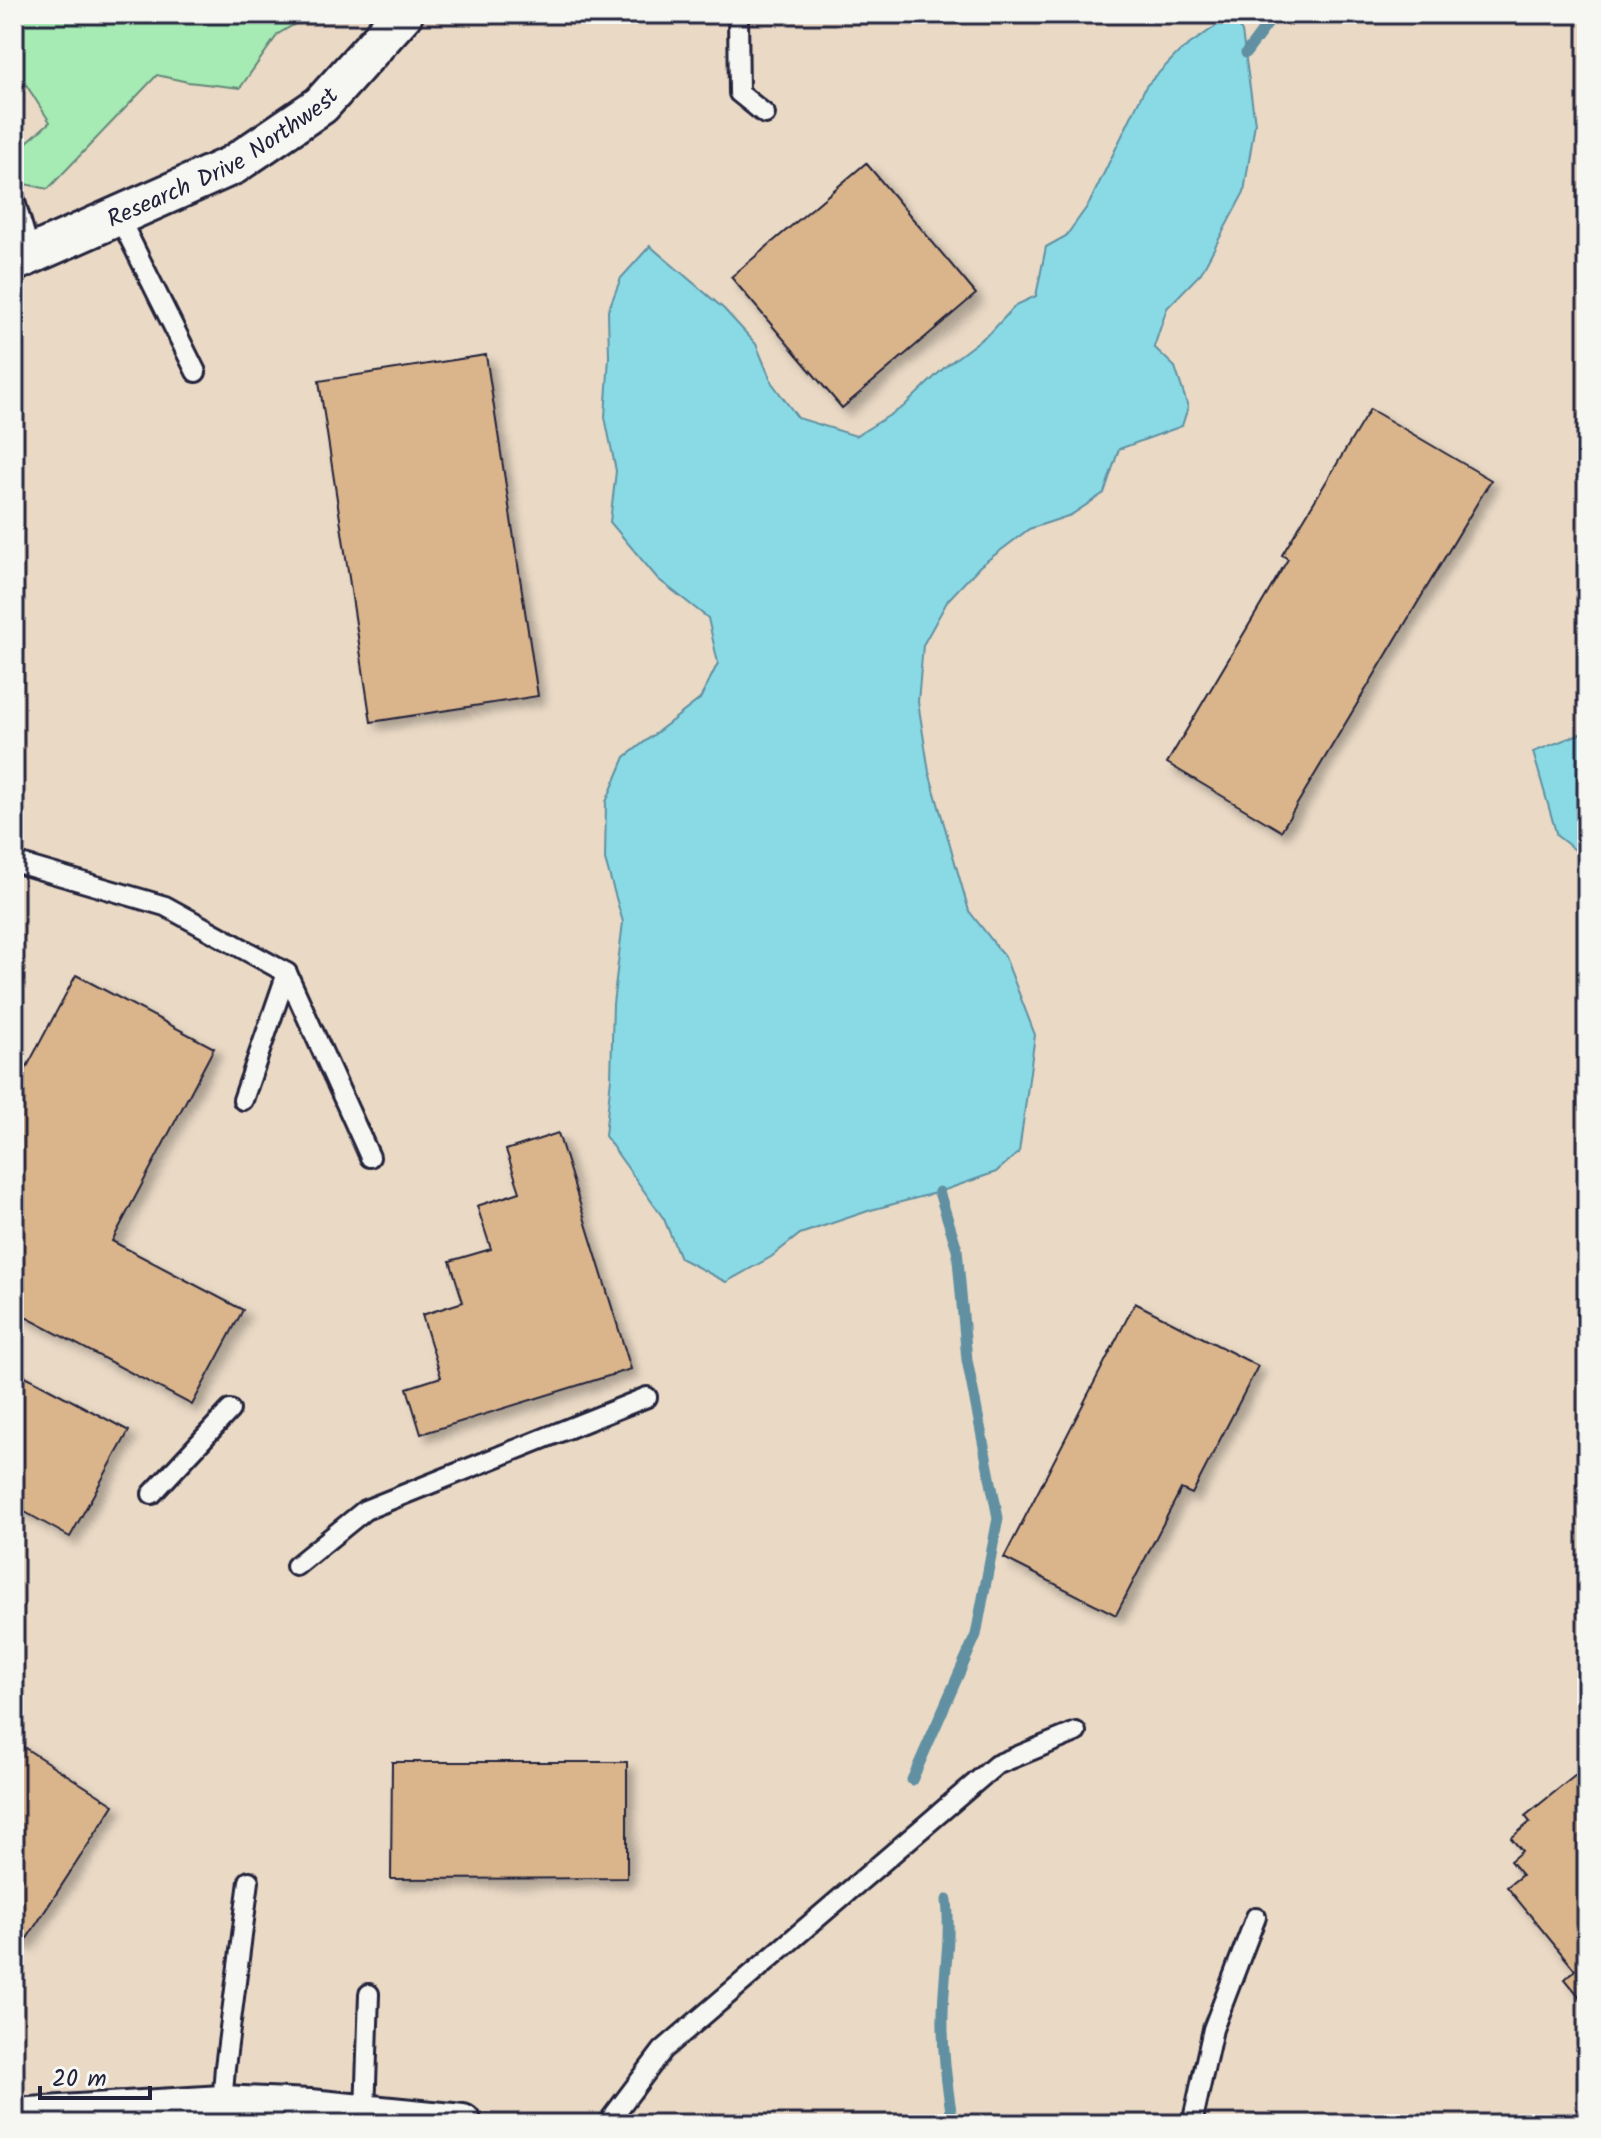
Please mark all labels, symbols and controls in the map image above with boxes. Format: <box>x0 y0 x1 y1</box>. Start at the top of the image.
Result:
street label: Research Drive Northwest <box>101 78 350 239</box>
scale bar <box>40 2050 150 2100</box>
text: 20 m <box>52 2060 107 2099</box>

